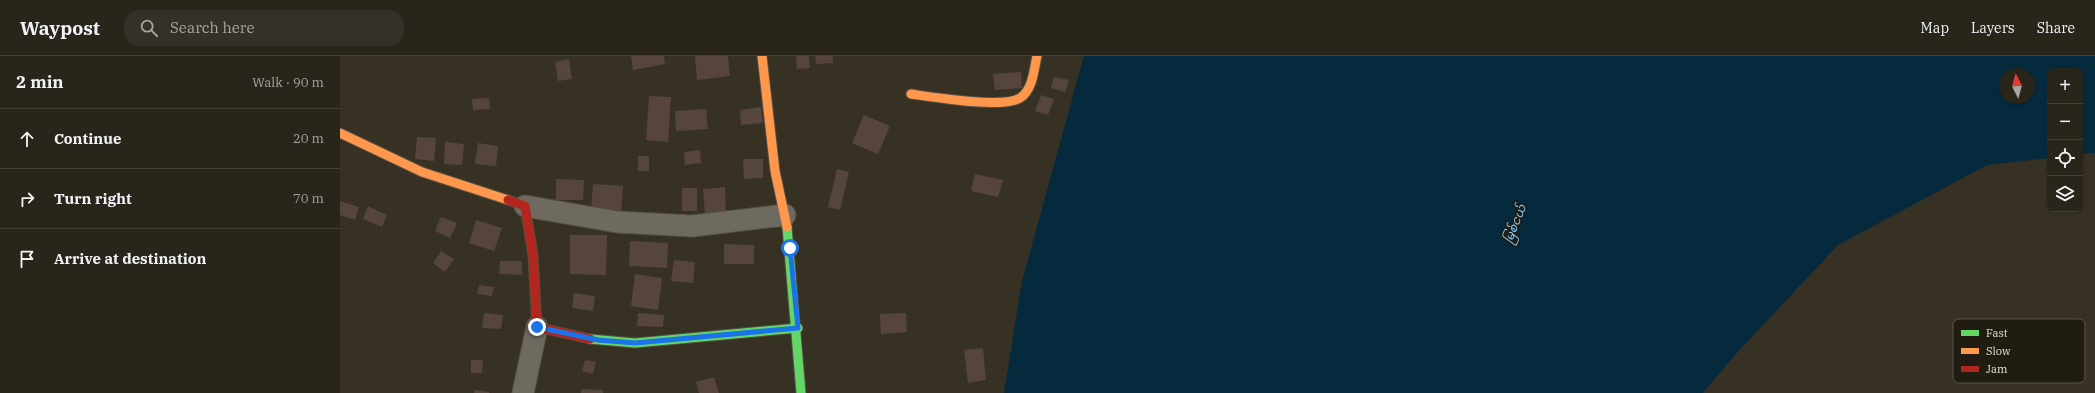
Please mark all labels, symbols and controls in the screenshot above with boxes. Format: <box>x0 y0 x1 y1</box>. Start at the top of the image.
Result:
search box <box>124 10 404 46</box>
text: Waypost <box>20 16 100 40</box>
icon: search <box>138 17 160 39</box>
text: Search here <box>170 18 254 37</box>
text: Map <box>1921 19 1949 37</box>
text: Layers <box>1971 19 2015 37</box>
text: Share <box>2037 19 2075 37</box>
north arrow <box>1999 68 2035 104</box>
map controls <box>2047 68 2083 212</box>
button: + <box>2047 68 2083 104</box>
text: 2 min <box>16 71 64 93</box>
text: Walk · 90 m <box>252 74 324 91</box>
button: − <box>2047 104 2083 140</box>
icon: ahead <box>16 128 38 150</box>
text: Continue <box>54 129 121 148</box>
text: 20 m <box>293 130 324 147</box>
button: locate <box>2047 140 2083 176</box>
button: layers <box>2047 176 2083 212</box>
icon: right <box>16 188 38 210</box>
text: Turn right <box>54 189 132 208</box>
text: 70 m <box>293 190 324 207</box>
water label: မြစ်ငယ် <box>1499 201 1532 246</box>
route start <box>781 239 799 257</box>
icon: arrive <box>16 248 38 270</box>
text: Arrive at destination <box>54 249 206 268</box>
route end <box>528 318 546 336</box>
legend <box>1953 319 2085 383</box>
text: Fast <box>1986 326 2008 340</box>
text: Slow <box>1986 344 2011 358</box>
text: Jam <box>1986 362 2008 376</box>

